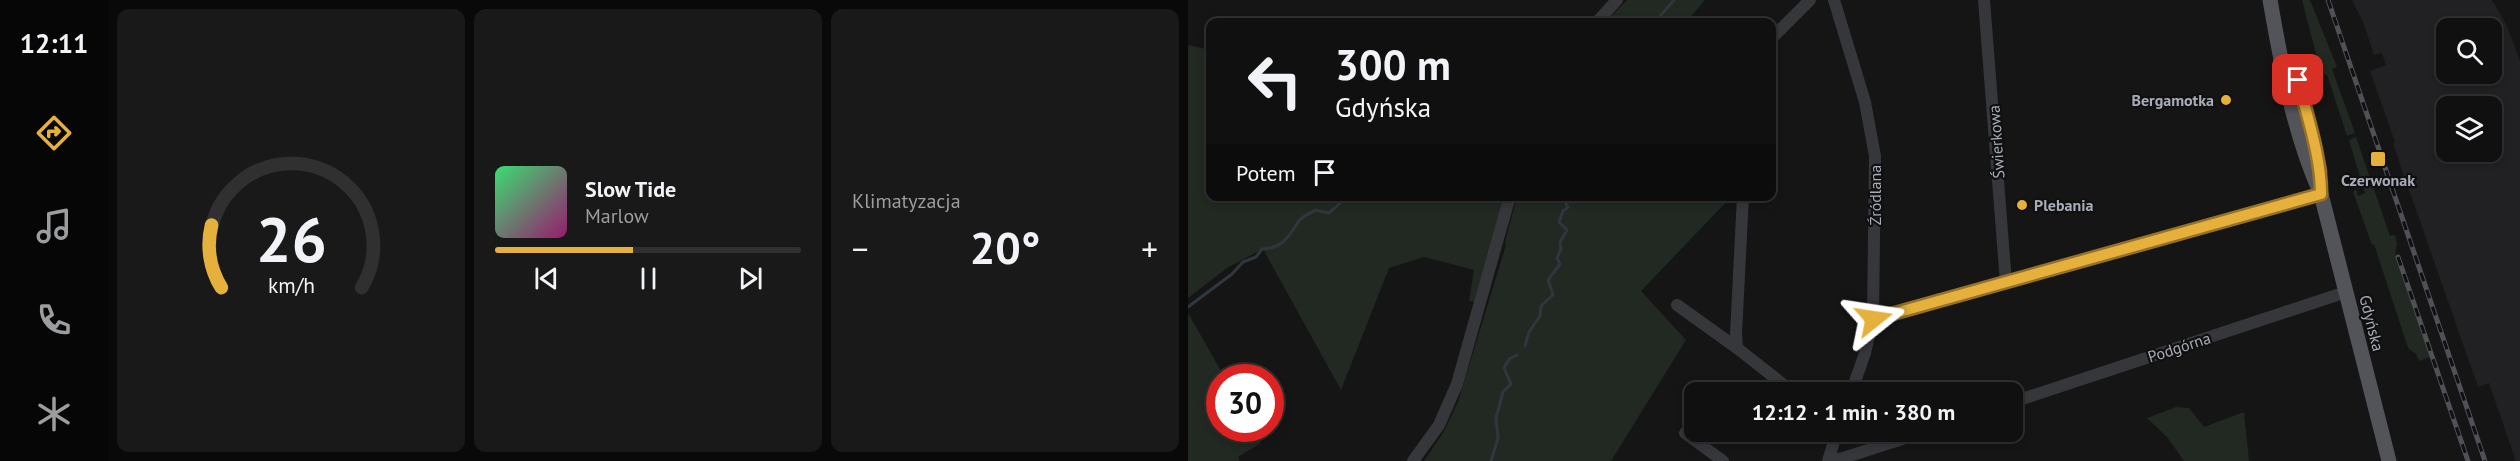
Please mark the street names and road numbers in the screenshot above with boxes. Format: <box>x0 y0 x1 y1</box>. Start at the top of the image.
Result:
street label: Świerkowa <box>1983 105 2009 179</box>
street label: Źródlana <box>1865 165 1885 225</box>
street label: Gdyńska <box>2355 293 2389 353</box>
street label: Podgórna <box>2145 327 2213 367</box>

